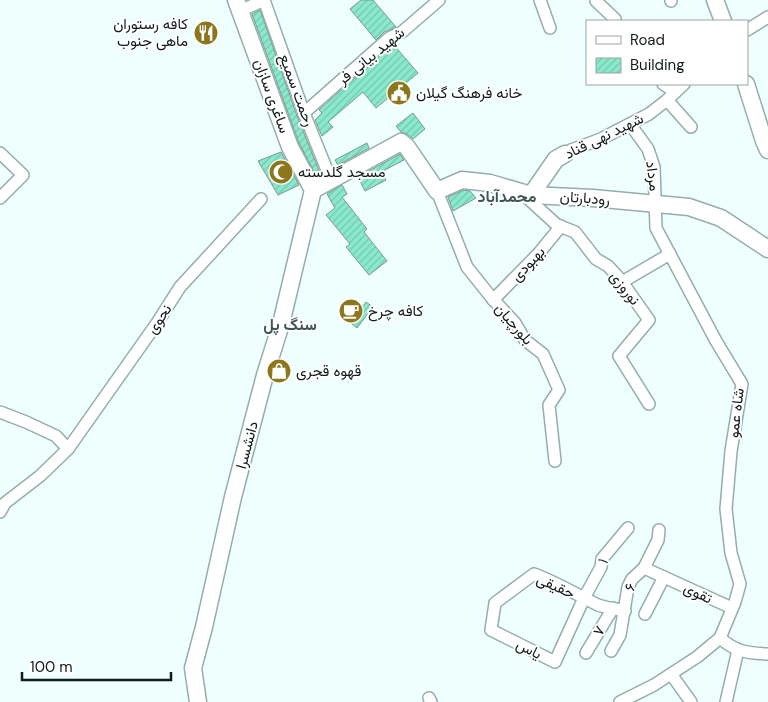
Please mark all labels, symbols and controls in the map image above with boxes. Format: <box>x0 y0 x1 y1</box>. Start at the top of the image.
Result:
place label: کافه رستوران ماهی جنوب <box>113 14 188 51</box>
restaurant icon: کافه رستوران ماهی جنوب <box>193 20 219 46</box>
legend <box>586 20 748 85</box>
street label: شهید بیانی فر <box>332 23 409 90</box>
text: Road <box>630 30 665 50</box>
street label: رحمت سمیع <box>274 51 319 130</box>
text: Building <box>630 55 685 75</box>
street label: ساغری سازان <box>249 56 295 136</box>
public building icon: خانه فرهنگ گیلان <box>386 80 412 106</box>
place label: خانه فرهنگ گیلان <box>416 83 522 103</box>
street label: شهید نهی قناد <box>561 108 647 164</box>
mosque icon: مسجد گلدسته <box>268 159 294 185</box>
street label: مرداد <box>641 160 665 192</box>
place label: مسجد گلدسته <box>298 162 386 182</box>
district label: محمدآباد <box>478 186 537 207</box>
street label: رودبارتان <box>559 186 611 210</box>
street label: بهبودی <box>507 242 549 286</box>
street label: نوروزی <box>605 267 645 309</box>
cafe icon: کافه چرخ <box>338 298 364 324</box>
street label: بلورچیان <box>490 299 538 349</box>
street label: نحوی <box>142 300 176 338</box>
place label: کافه چرخ <box>368 301 423 322</box>
district label: سنگ پل <box>263 314 317 336</box>
shop icon: قهوه قجری <box>266 358 292 384</box>
place label: قهوه قجری <box>296 361 362 381</box>
street label: شاه عمو <box>723 387 749 439</box>
street label: دانشسرا <box>231 419 263 471</box>
street label: ۱ <box>593 555 613 567</box>
street label: حقیقی <box>534 569 578 603</box>
street label: تقوی <box>680 578 716 608</box>
street label: ۶ <box>619 580 641 594</box>
street label: ۷ <box>588 622 610 640</box>
street label: یاس <box>513 634 545 664</box>
scale bar <box>22 650 171 682</box>
text: 100 m <box>30 657 73 677</box>

